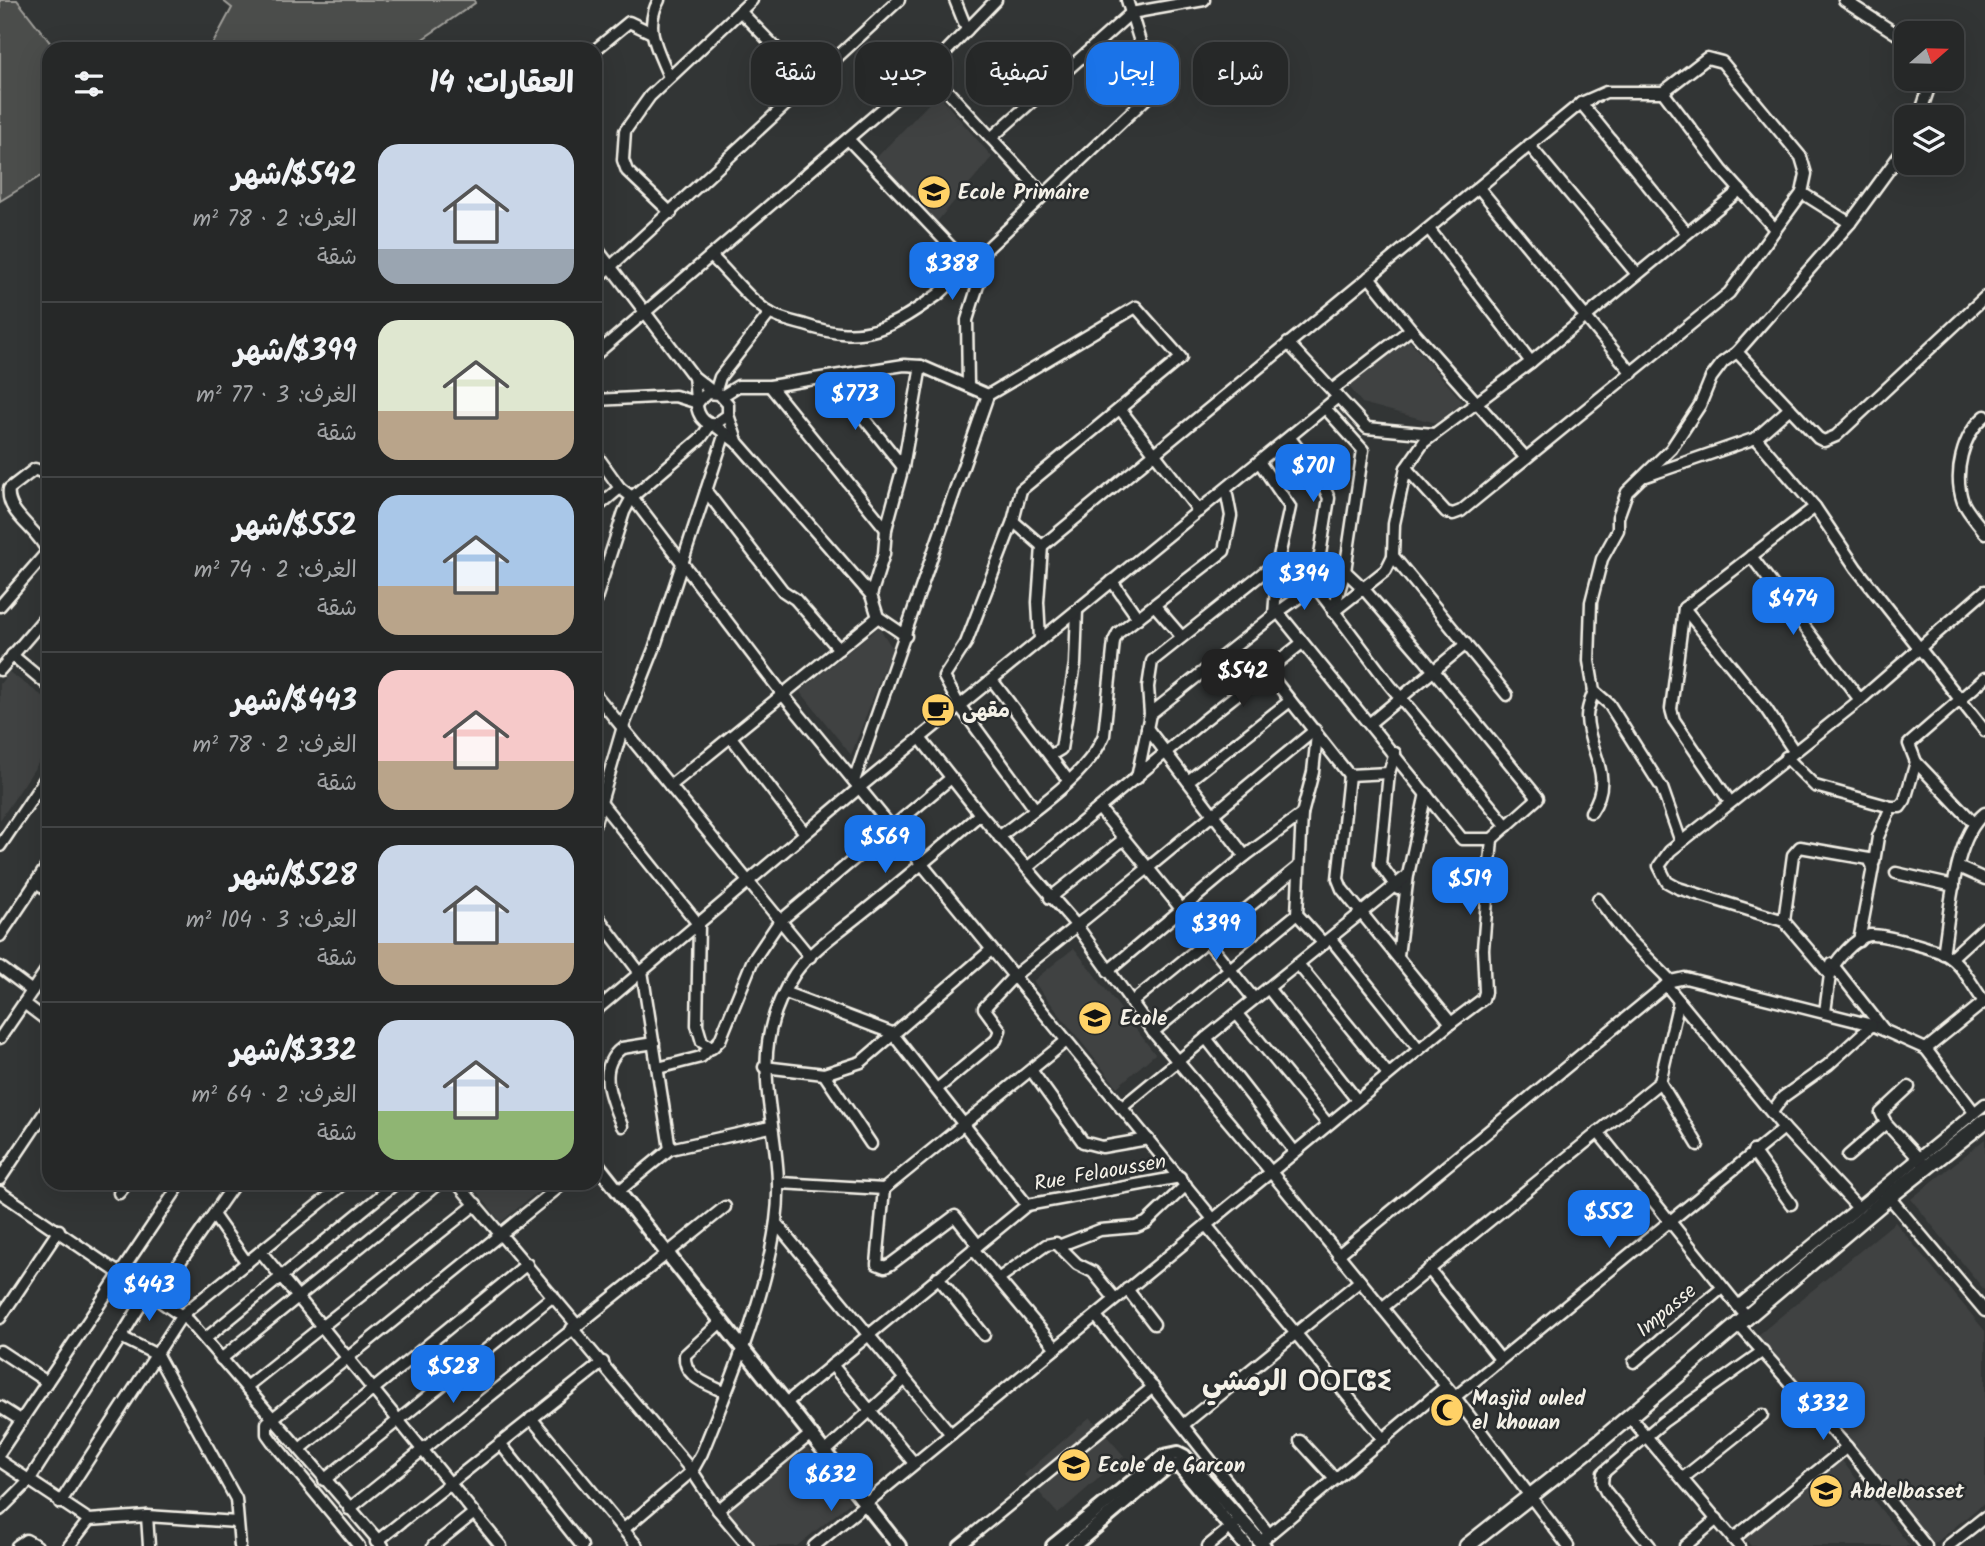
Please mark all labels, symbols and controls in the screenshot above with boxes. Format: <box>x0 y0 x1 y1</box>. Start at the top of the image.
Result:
north arrow <box>1894 21 1964 91</box>
map controls <box>1894 21 1964 175</box>
chip: شقة <box>751 42 841 105</box>
chip: جديد <box>855 42 952 105</box>
chip: تصفية <box>966 42 1072 105</box>
chip: إيجار <box>1086 42 1179 105</box>
chip: شراء <box>1193 42 1288 105</box>
text: العقارات: 14 <box>429 60 574 108</box>
icon: filters <box>70 65 108 103</box>
button: layers <box>1894 105 1964 175</box>
text: $542/شهر <box>232 152 357 200</box>
icon: home <box>434 172 518 256</box>
school or university icon: Ecole Primaire <box>915 173 953 211</box>
place label: Ecole Primaire <box>958 177 1089 210</box>
text: الغرف: 2 · 78 m² <box>193 202 357 238</box>
text: شقة <box>317 240 357 276</box>
pin: $388 <box>911 243 993 302</box>
text: $388 <box>925 247 979 283</box>
text: $399/شهر <box>234 328 357 376</box>
icon: home <box>434 348 518 432</box>
pin: $773 <box>814 372 896 432</box>
text: $773 <box>831 377 879 413</box>
text: الغرف: 3 · 77 m² <box>196 378 357 414</box>
text: شقة <box>317 416 357 452</box>
pin: $701 <box>1272 444 1354 504</box>
text: $701 <box>1291 449 1335 485</box>
text: $552/شهر <box>233 503 357 551</box>
icon: home <box>434 523 518 607</box>
pin: $394 <box>1263 552 1345 612</box>
text: الغرف: 2 · 74 m² <box>194 553 357 589</box>
text: $394 <box>1279 557 1329 593</box>
pin: $474 <box>1752 578 1834 637</box>
text: $474 <box>1768 582 1818 618</box>
text: شقة <box>317 591 357 627</box>
pin: $542 <box>1202 650 1284 709</box>
text: $542 <box>1217 654 1269 690</box>
text: $443/شهر <box>232 678 357 726</box>
cafe icon: مقهى <box>919 691 957 729</box>
place label: مقهى <box>962 695 1010 728</box>
icon: home <box>434 698 518 782</box>
text: الغرف: 2 · 78 m² <box>193 728 357 764</box>
text: شقة <box>317 766 357 802</box>
pin: $569 <box>844 816 926 875</box>
text: $569 <box>860 820 910 856</box>
text: $528/شهر <box>231 853 357 901</box>
pin: $519 <box>1429 858 1511 917</box>
text: $519 <box>1448 862 1492 898</box>
icon: home <box>434 873 518 957</box>
pin: $399 <box>1175 902 1257 962</box>
text: الغرف: 3 · 104 m² <box>186 903 357 939</box>
text: $399 <box>1191 907 1241 943</box>
text: شقة <box>317 941 357 977</box>
school or university icon: Ecole <box>1076 999 1114 1037</box>
place label: Ecole <box>1120 1003 1167 1036</box>
text: $332/شهر <box>231 1028 357 1076</box>
icon: home <box>434 1048 518 1132</box>
text: الغرف: 2 · 64 m² <box>192 1078 357 1114</box>
text: شقة <box>317 1116 357 1152</box>
street label: Rue Felaoussen <box>1032 1146 1169 1201</box>
pin: $552 <box>1568 1190 1650 1250</box>
text: $552 <box>1584 1195 1634 1231</box>
pin: $443 <box>108 1264 190 1323</box>
text: $443 <box>123 1268 175 1304</box>
street label: Impasse <box>1629 1276 1705 1346</box>
pin: $528 <box>412 1346 494 1405</box>
text: $528 <box>427 1350 479 1386</box>
district label: الرمشي ⵔⵔⵎⵛⵉ <box>1202 1360 1392 1406</box>
pin: $332 <box>1782 1382 1864 1442</box>
place label: Masjid ouled el khouan <box>1472 1383 1586 1440</box>
text: $332 <box>1797 1387 1849 1423</box>
mosque icon: Masjid ouled el khouan <box>1428 1391 1466 1429</box>
school or university icon: Ecole de Garcon <box>1055 1446 1093 1484</box>
place label: Ecole de Garcon <box>1098 1450 1245 1483</box>
pin: $632 <box>790 1454 872 1513</box>
text: $632 <box>805 1458 857 1494</box>
school or university icon: Abdelbasset <box>1807 1472 1845 1510</box>
place label: Abdelbasset <box>1850 1476 1965 1509</box>

